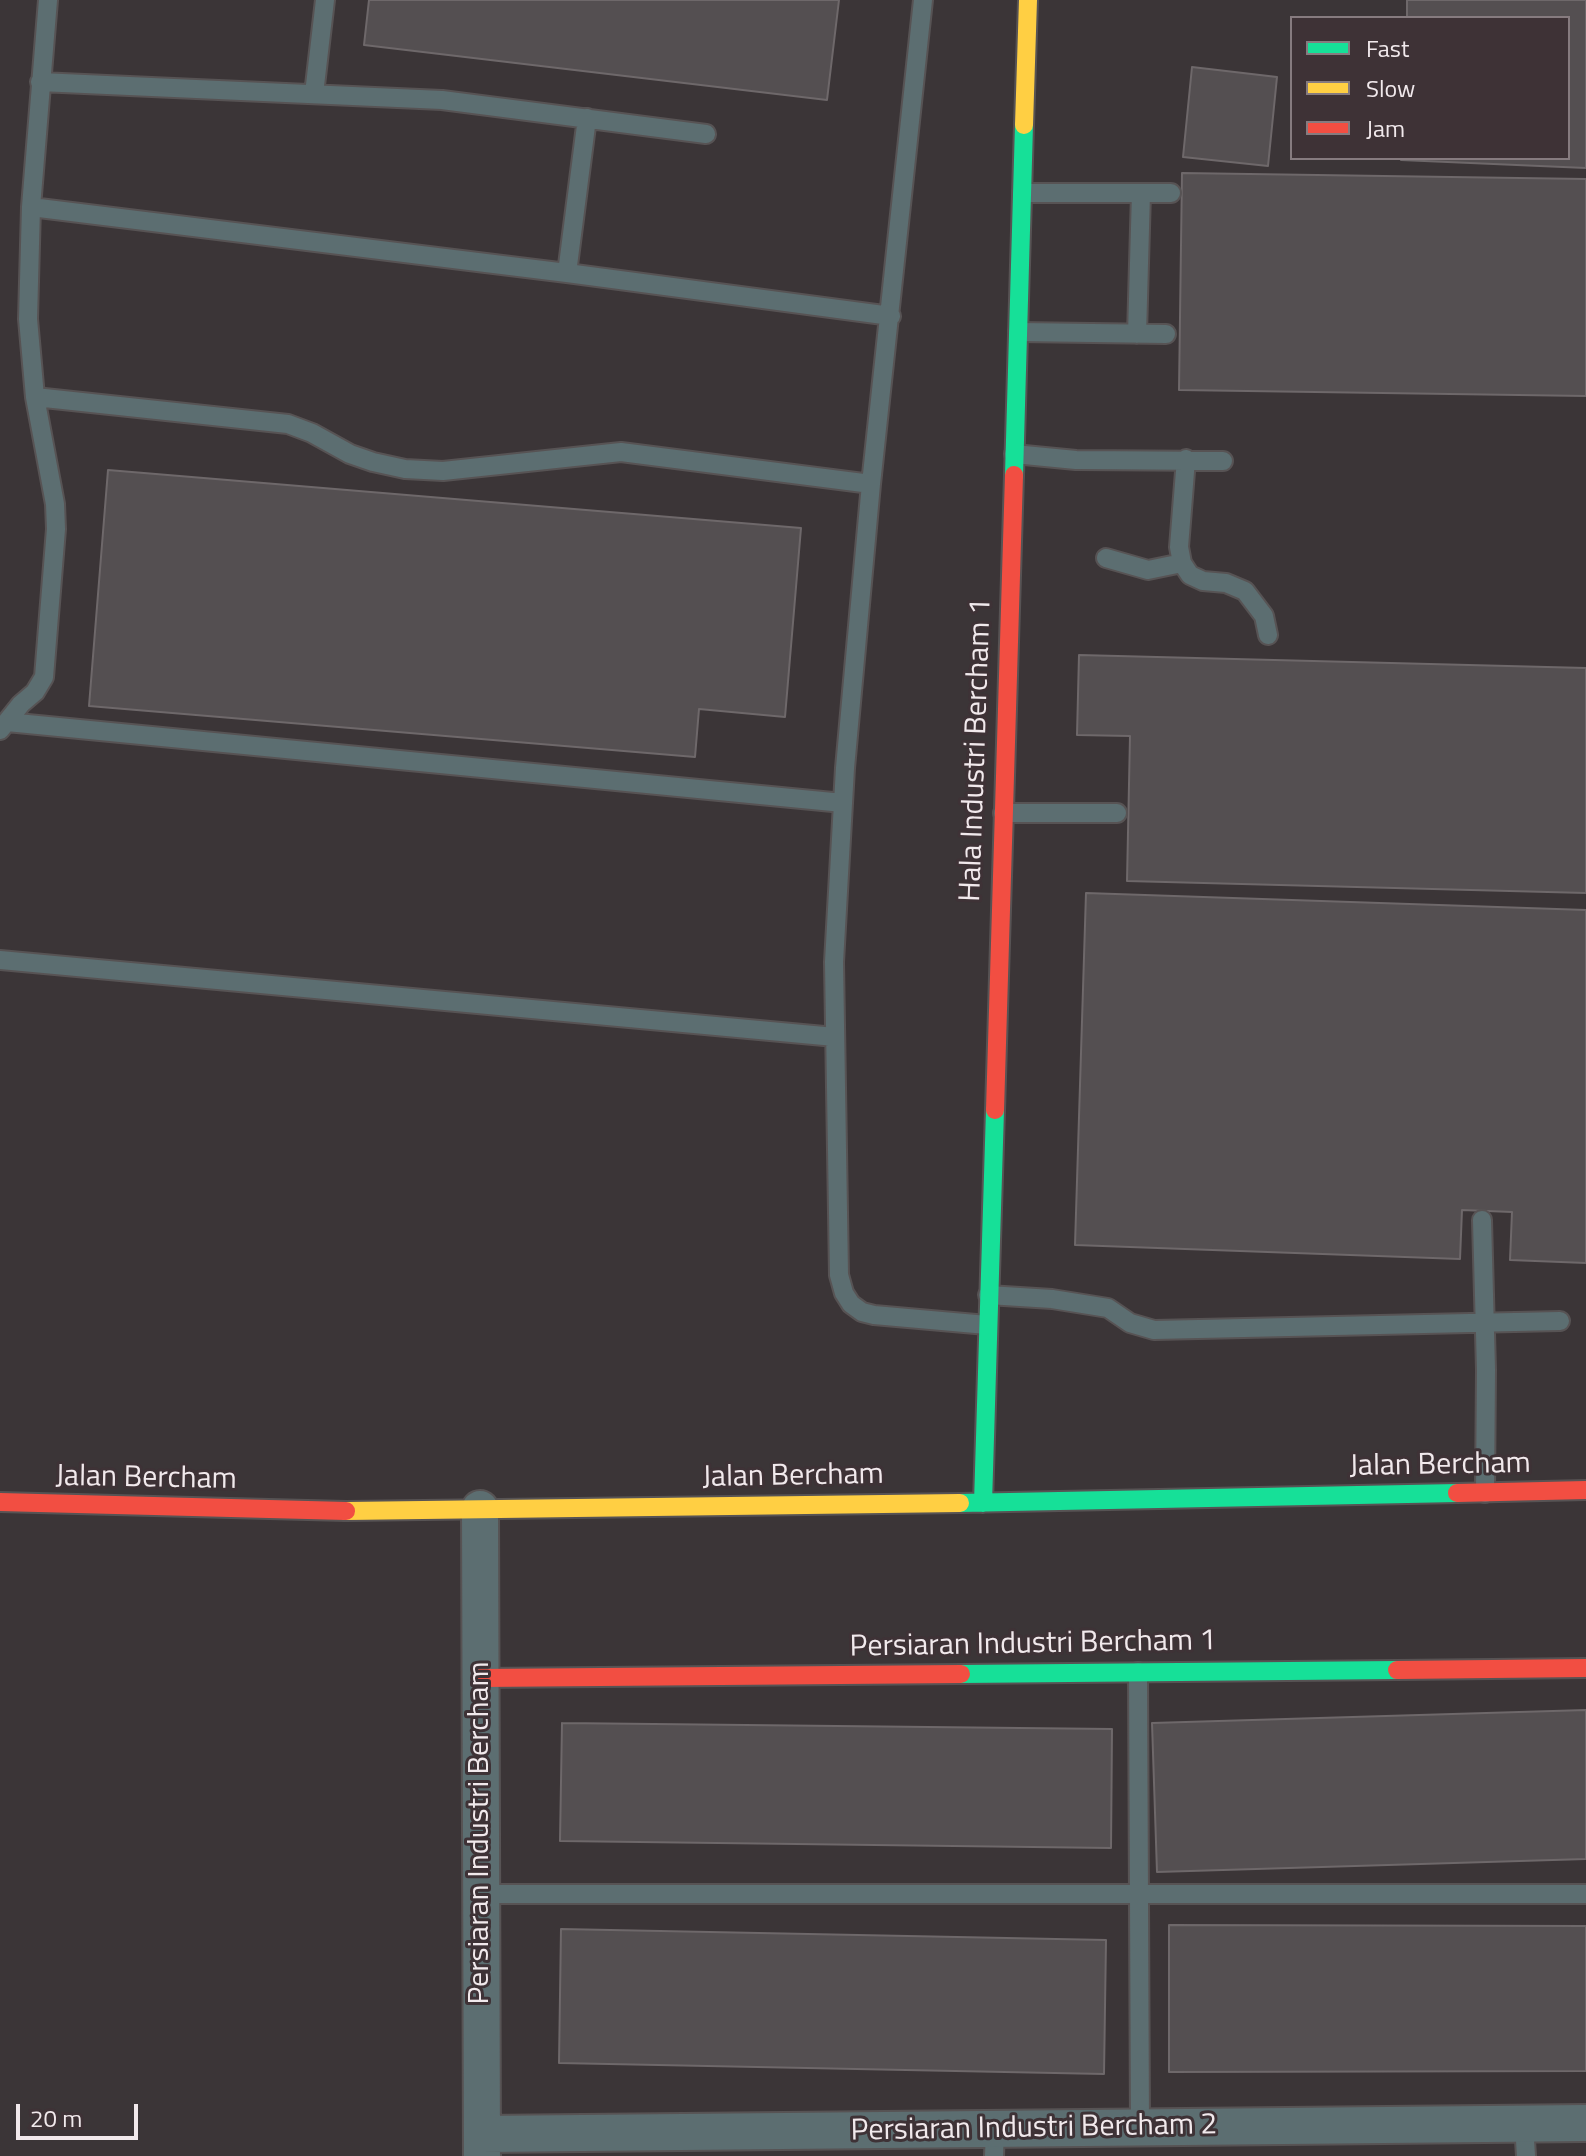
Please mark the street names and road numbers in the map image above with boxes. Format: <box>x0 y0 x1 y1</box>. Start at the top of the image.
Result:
street label: Hala Industri Bercham 1 <box>954 598 1000 902</box>
street label: Jalan Bercham <box>1349 1446 1531 1486</box>
street label: Jalan Bercham <box>702 1457 884 1497</box>
street label: Jalan Bercham <box>55 1459 237 1499</box>
street label: Persiaran Industri Bercham 1 <box>849 1624 1217 1666</box>
street label: Persiaran Industri Bercham <box>463 1661 499 2005</box>
street label: Persiaran Industri Bercham 2 <box>850 2108 1218 2150</box>

